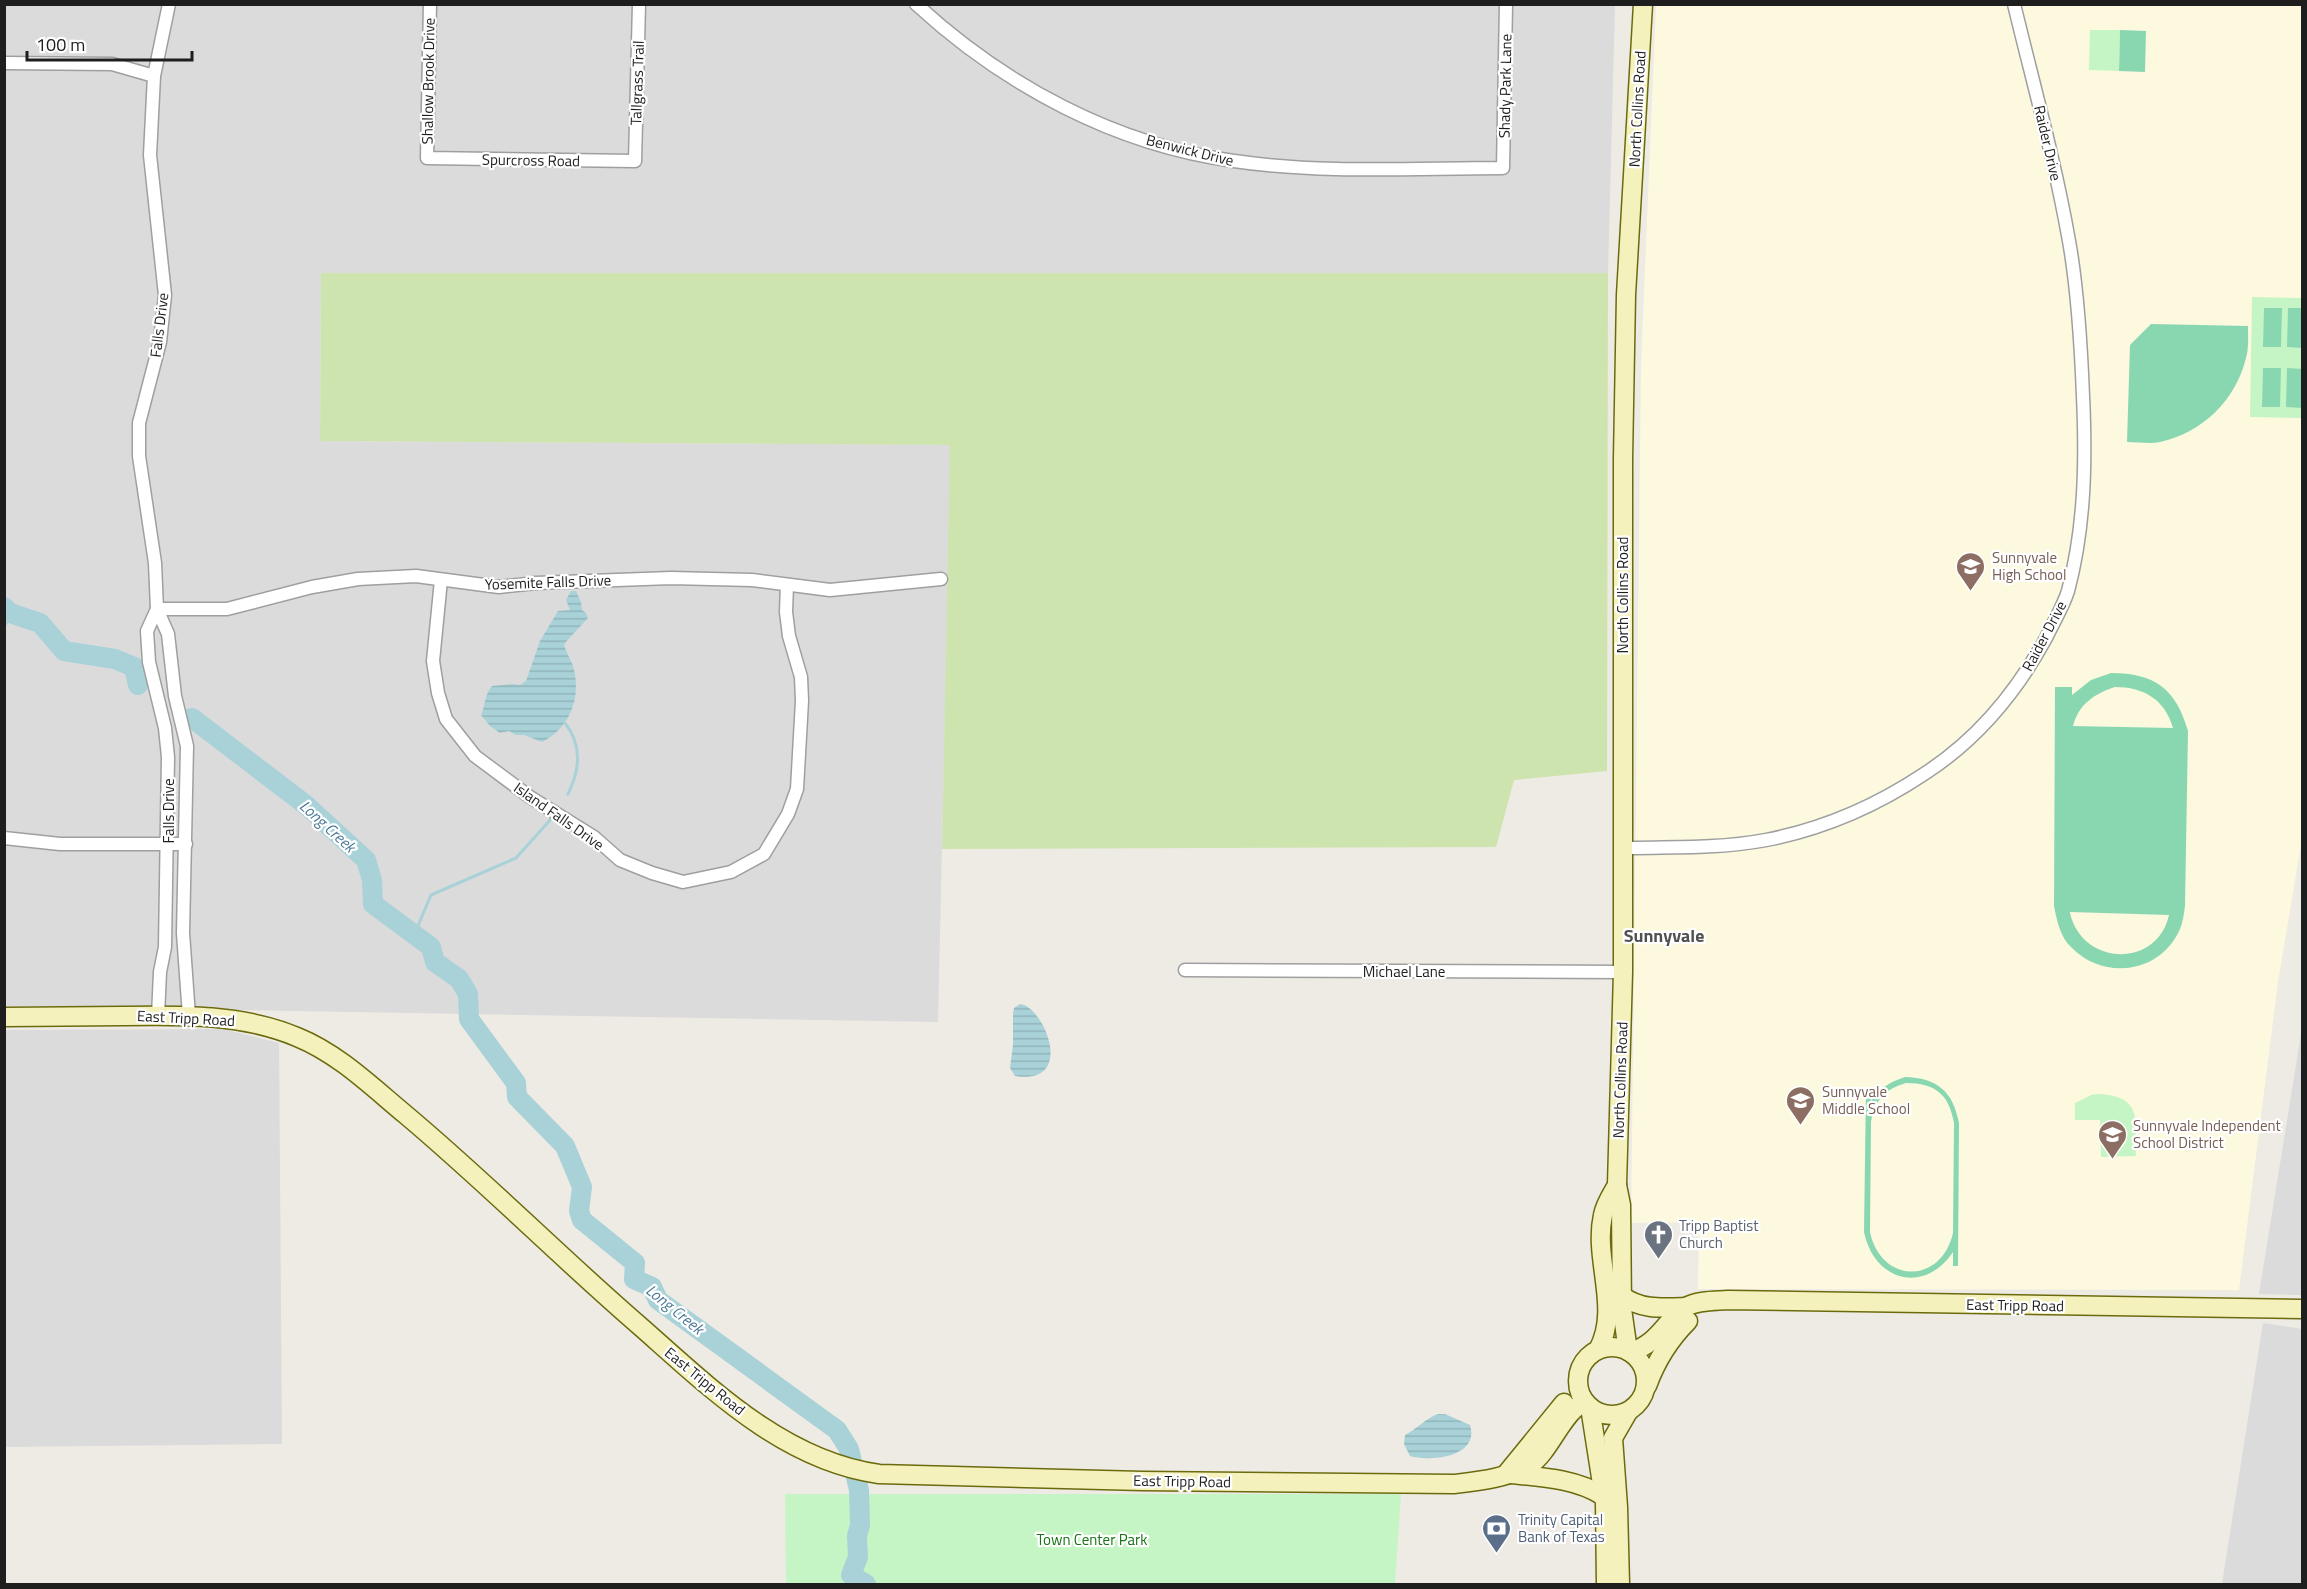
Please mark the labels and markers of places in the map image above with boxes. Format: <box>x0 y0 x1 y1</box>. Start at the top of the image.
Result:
place label: Sunnyvale High School <box>1992 546 2067 586</box>
school or university icon: Sunnyvale High School <box>1955 550 1987 592</box>
place label: Sunnyvale Middle School <box>1822 1080 1910 1120</box>
school or university icon: Sunnyvale Middle School <box>1785 1084 1817 1126</box>
place label: Sunnyvale Independent School District <box>2133 1114 2282 1154</box>
school or university icon: Sunnyvale Independent School District <box>2096 1118 2128 1160</box>
place label: Tripp Baptist Church <box>1679 1214 1759 1254</box>
church icon: Tripp Baptist Church <box>1642 1218 1674 1260</box>
place label: Trinity Capital Bank of Texas <box>1518 1508 1605 1548</box>
bank icon: Trinity Capital Bank of Texas <box>1481 1512 1513 1554</box>

